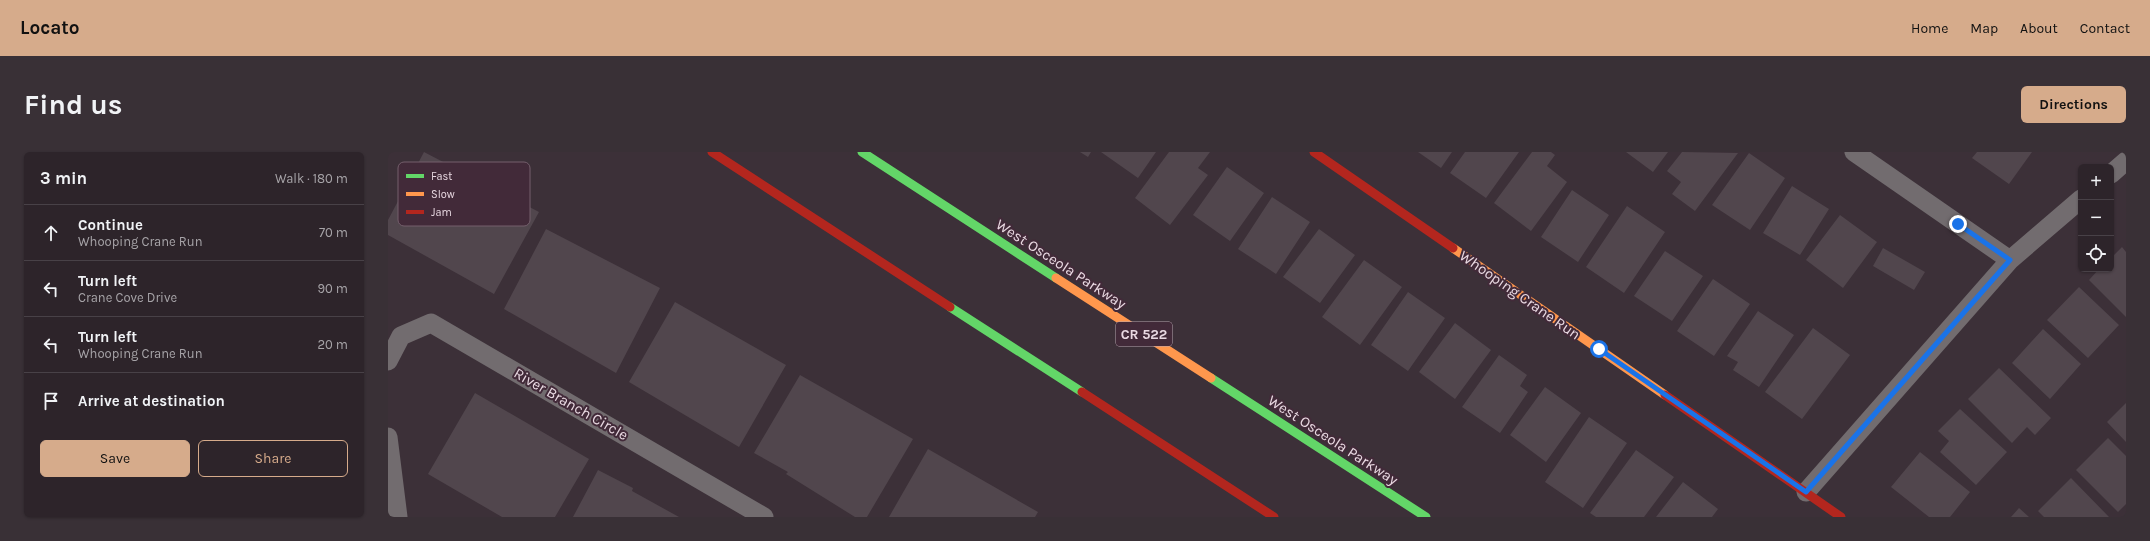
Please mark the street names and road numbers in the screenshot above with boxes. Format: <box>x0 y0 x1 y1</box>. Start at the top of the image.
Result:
street label: West Osceola Parkway <box>993 215 1129 313</box>
street label: Whooping Crane Run <box>1456 246 1584 344</box>
road number: CR 522 <box>1116 322 1172 346</box>
street label: River Branch Circle <box>511 364 631 444</box>
street label: West Osceola Parkway <box>1265 391 1401 489</box>

